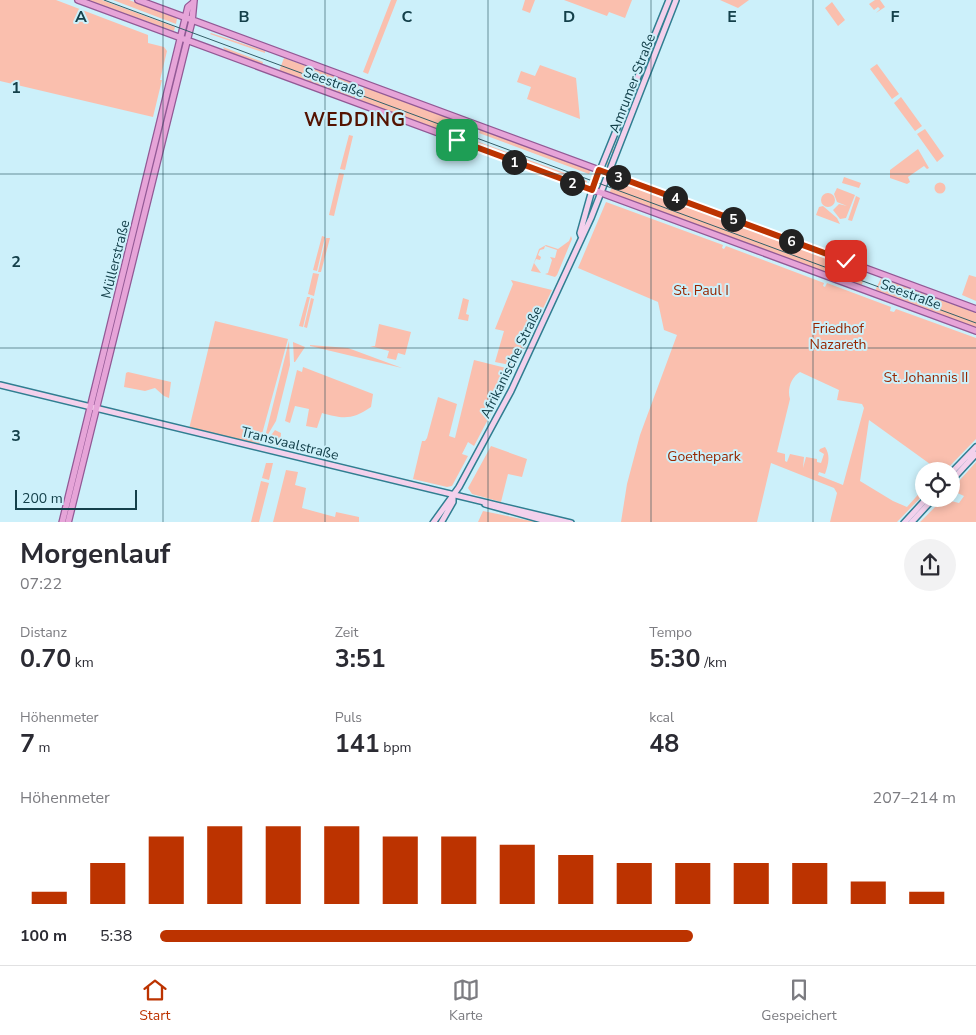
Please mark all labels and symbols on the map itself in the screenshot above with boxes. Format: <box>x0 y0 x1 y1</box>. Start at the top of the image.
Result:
text: A <box>75 6 87 28</box>
text: B <box>238 6 250 28</box>
text: C <box>402 6 413 28</box>
text: D <box>563 6 575 28</box>
text: E <box>727 6 737 28</box>
text: F <box>891 6 900 28</box>
street label: Amrumer Straße <box>605 31 660 136</box>
street label: Seestraße <box>301 63 367 102</box>
text: 1 <box>11 77 21 99</box>
district label: WEDDING <box>304 107 406 133</box>
pin <box>436 119 478 161</box>
pin: 1 <box>502 150 526 174</box>
pin: 3 <box>606 164 630 190</box>
pin: 2 <box>560 170 584 196</box>
pin: 4 <box>662 186 688 210</box>
pin: 5 <box>720 206 746 232</box>
street label: Müllerstraße <box>97 218 134 300</box>
pin: 6 <box>778 228 804 254</box>
pin <box>825 240 867 282</box>
text: 2 <box>11 251 21 273</box>
street label: Seestraße <box>878 275 944 314</box>
park label: St. Paul I <box>673 281 729 300</box>
street label: Afrikanische Straße <box>476 303 547 422</box>
park label: Friedhof Nazareth <box>810 319 866 354</box>
park label: St. Johannis II <box>884 368 968 387</box>
street label: Transvaalstraße <box>239 422 341 465</box>
text: 3 <box>11 425 21 447</box>
park label: Goethepark <box>667 447 742 466</box>
scale bar <box>15 488 138 511</box>

